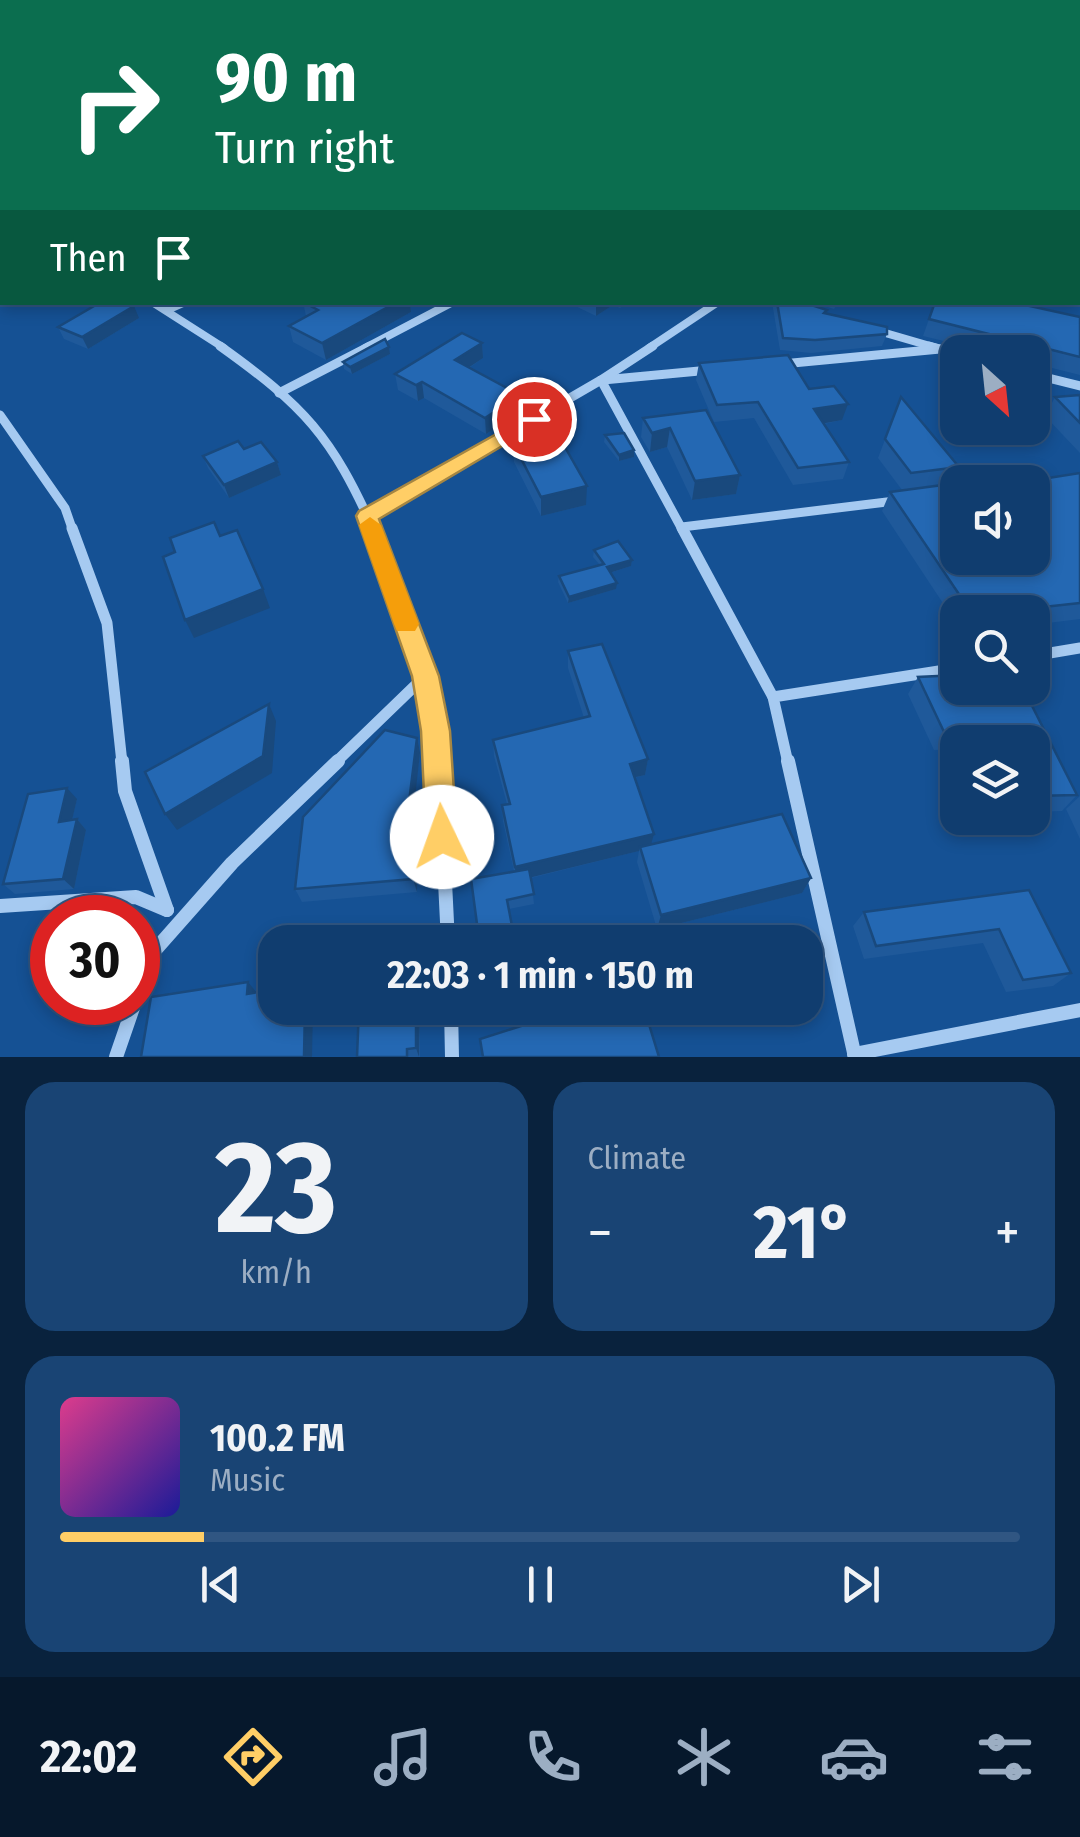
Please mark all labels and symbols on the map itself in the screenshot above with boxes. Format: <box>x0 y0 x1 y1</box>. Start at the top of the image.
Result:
north arrow <box>940 335 1050 445</box>
pin <box>492 377 577 462</box>
position arrow <box>390 785 494 889</box>
speed limit sign: 30 <box>30 895 160 1025</box>

